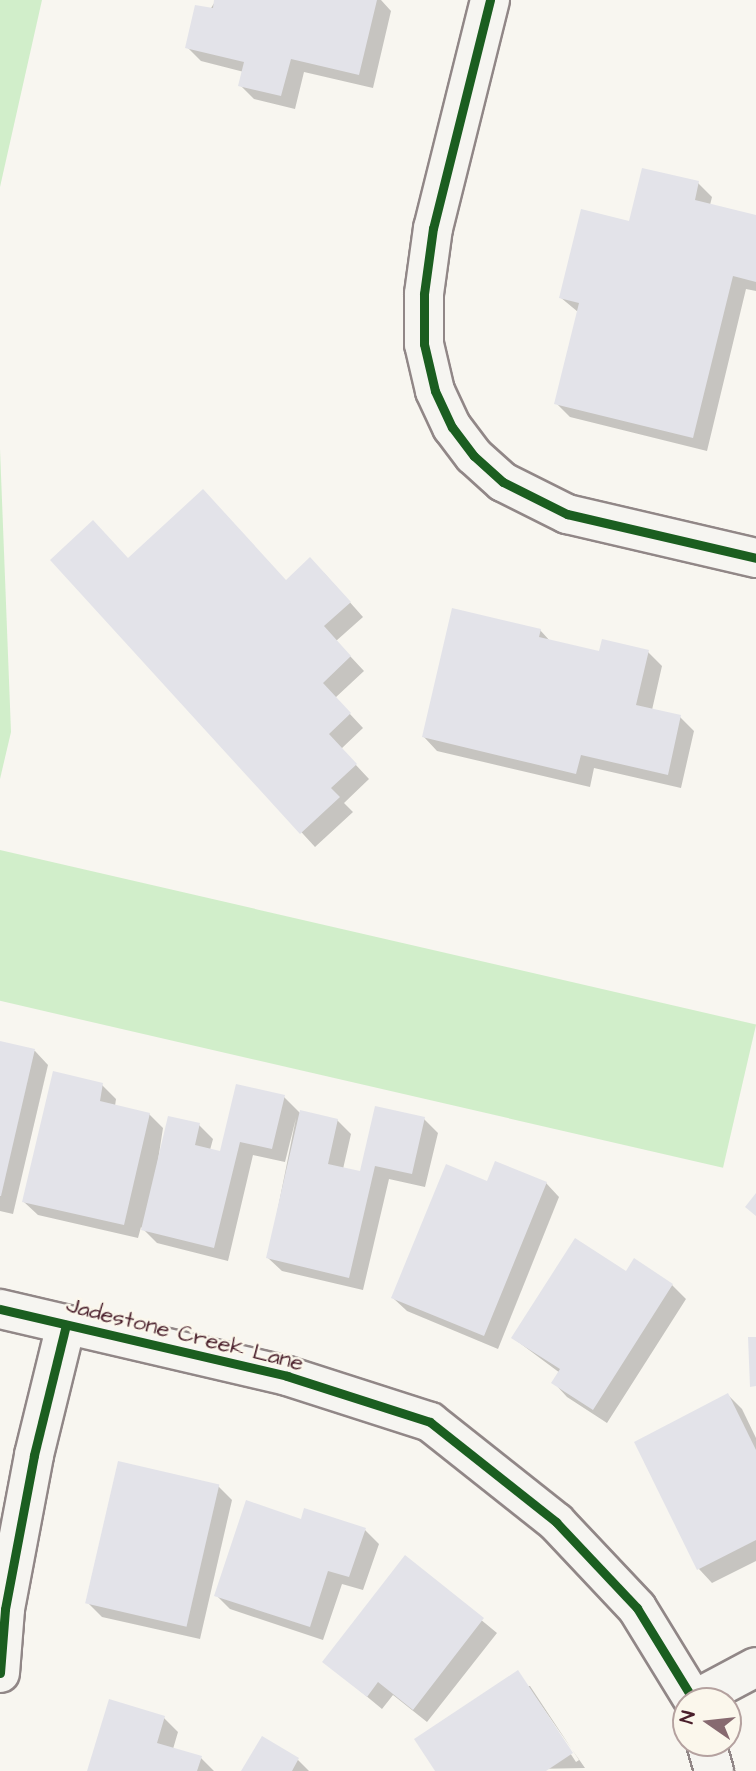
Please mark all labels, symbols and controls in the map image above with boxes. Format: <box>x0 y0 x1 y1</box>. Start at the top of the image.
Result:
street label: Jadestone Creek Lane <box>63 1291 307 1377</box>
north arrow <box>672 1687 742 1757</box>
text: N <box>674 1708 703 1726</box>

